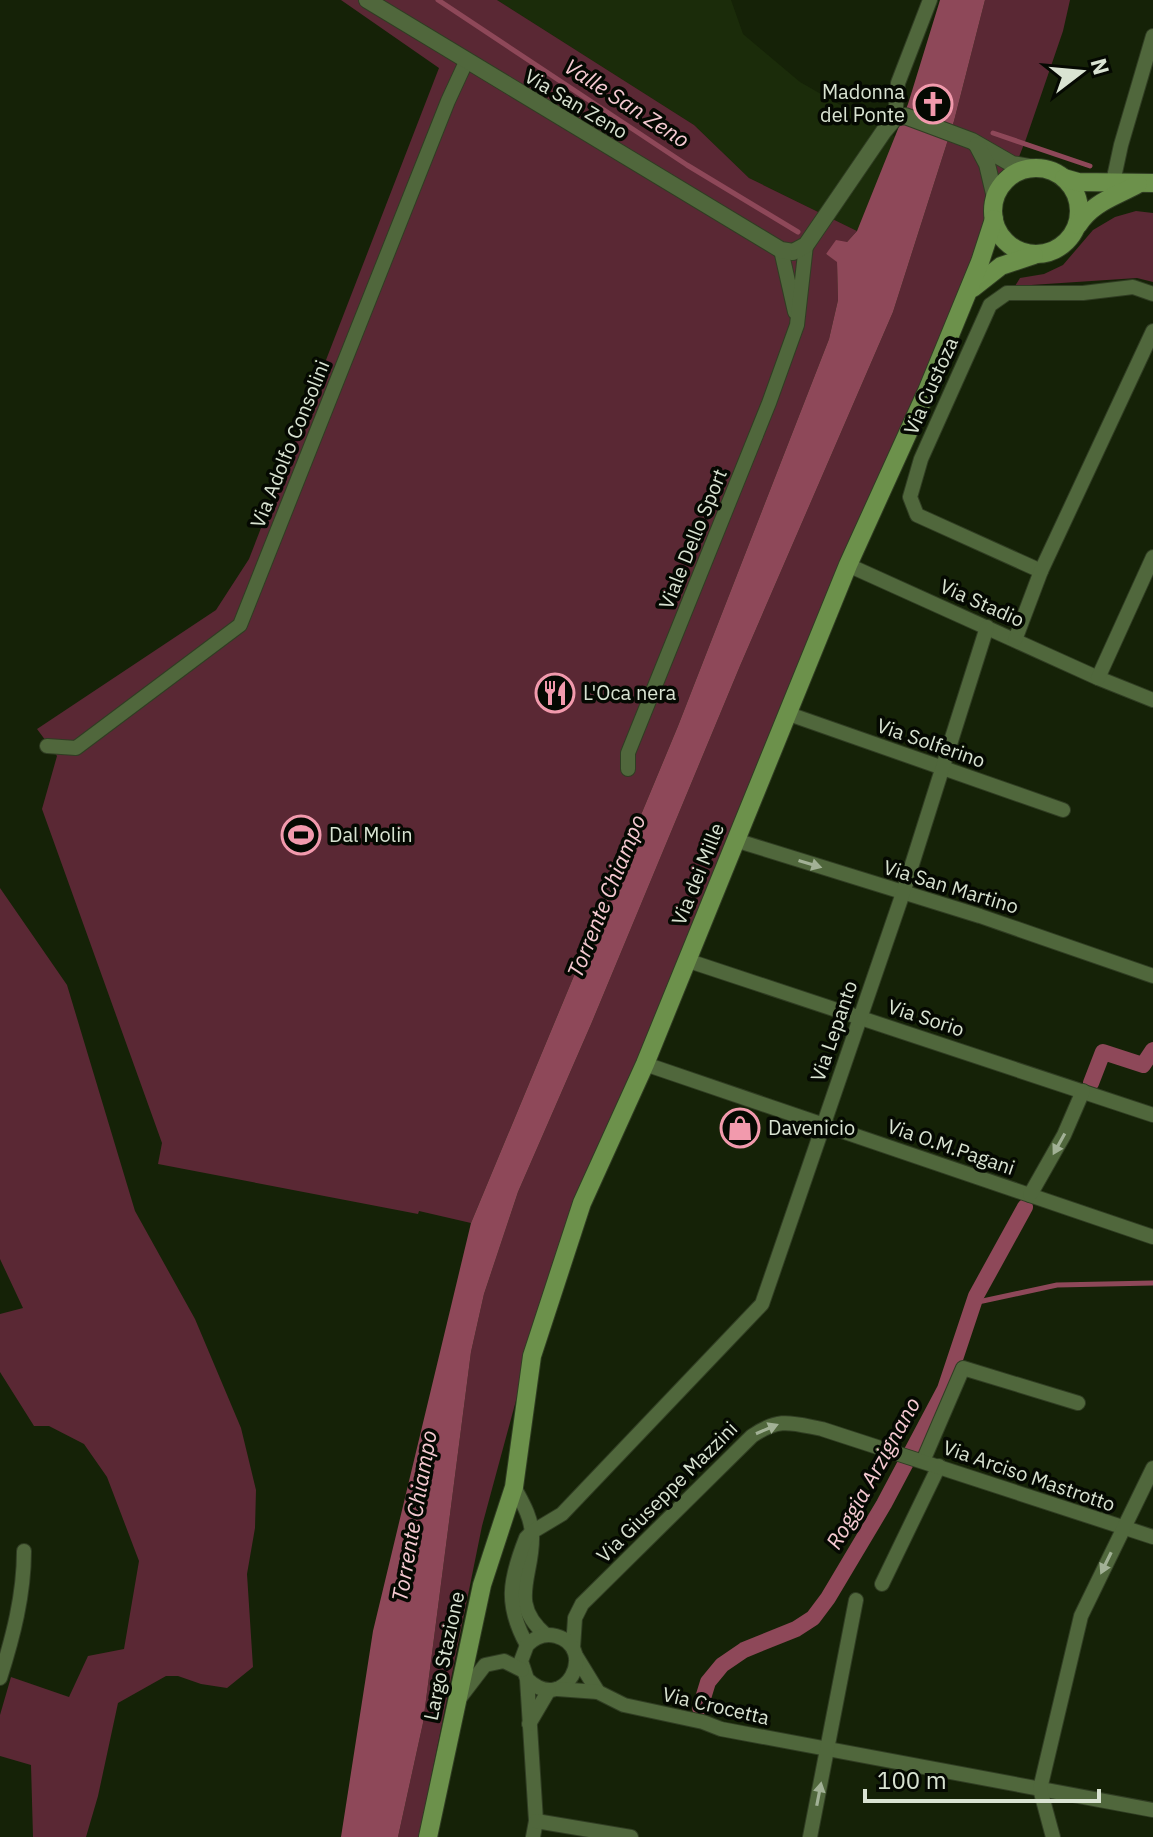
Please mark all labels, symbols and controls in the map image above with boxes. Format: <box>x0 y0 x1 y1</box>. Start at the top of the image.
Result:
north arrow <box>1041 32 1121 112</box>
water label: Valle San Zeno <box>559 51 696 154</box>
text: N <box>1085 55 1117 78</box>
street label: Via San Zeno <box>520 62 633 145</box>
place label: Madonna del Ponte <box>820 78 905 128</box>
church icon: Madonna del Ponte <box>912 83 954 125</box>
street label: Via Custoza <box>897 333 964 439</box>
street label: Via Adolfo Consolini <box>244 356 336 532</box>
street label: Viale Dello Sport <box>652 465 733 613</box>
street label: Via Stadio <box>936 572 1029 633</box>
restaurant icon: L'Oca nera <box>534 672 576 714</box>
place label: L'Oca nera <box>583 679 676 706</box>
street label: Via Solferino <box>873 711 989 774</box>
water label: Torrente Chiampo <box>560 810 651 982</box>
sports icon: Dal Molin <box>280 814 322 856</box>
street label: Via dei Mille <box>665 819 730 929</box>
place label: Dal Molin <box>329 821 413 848</box>
street label: Via San Martino <box>880 853 1022 920</box>
one-way arrow <box>798 858 822 871</box>
street label: Via Lepanto <box>804 977 863 1085</box>
street label: Via Sorio <box>884 992 968 1043</box>
shop icon: Davenicio <box>719 1107 761 1149</box>
street label: Via O.M.Pagani <box>884 1112 1019 1181</box>
place label: Davenicio <box>768 1114 855 1141</box>
one-way arrow <box>1052 1133 1066 1155</box>
water label: Roggia Arzignano <box>819 1391 926 1554</box>
street label: Via Giuseppe Mazzini <box>590 1415 743 1568</box>
one-way arrow <box>755 1422 779 1435</box>
water label: Torrente Chiampo <box>384 1428 443 1604</box>
street label: Via Arciso Mastrotto <box>940 1433 1119 1518</box>
one-way arrow <box>1099 1552 1113 1575</box>
street label: Largo Stazione <box>417 1589 470 1723</box>
street label: Via Crocetta <box>660 1680 773 1731</box>
scale bar <box>865 1753 1099 1803</box>
text: 100 m <box>877 1764 947 1796</box>
one-way arrow <box>814 1781 826 1806</box>

